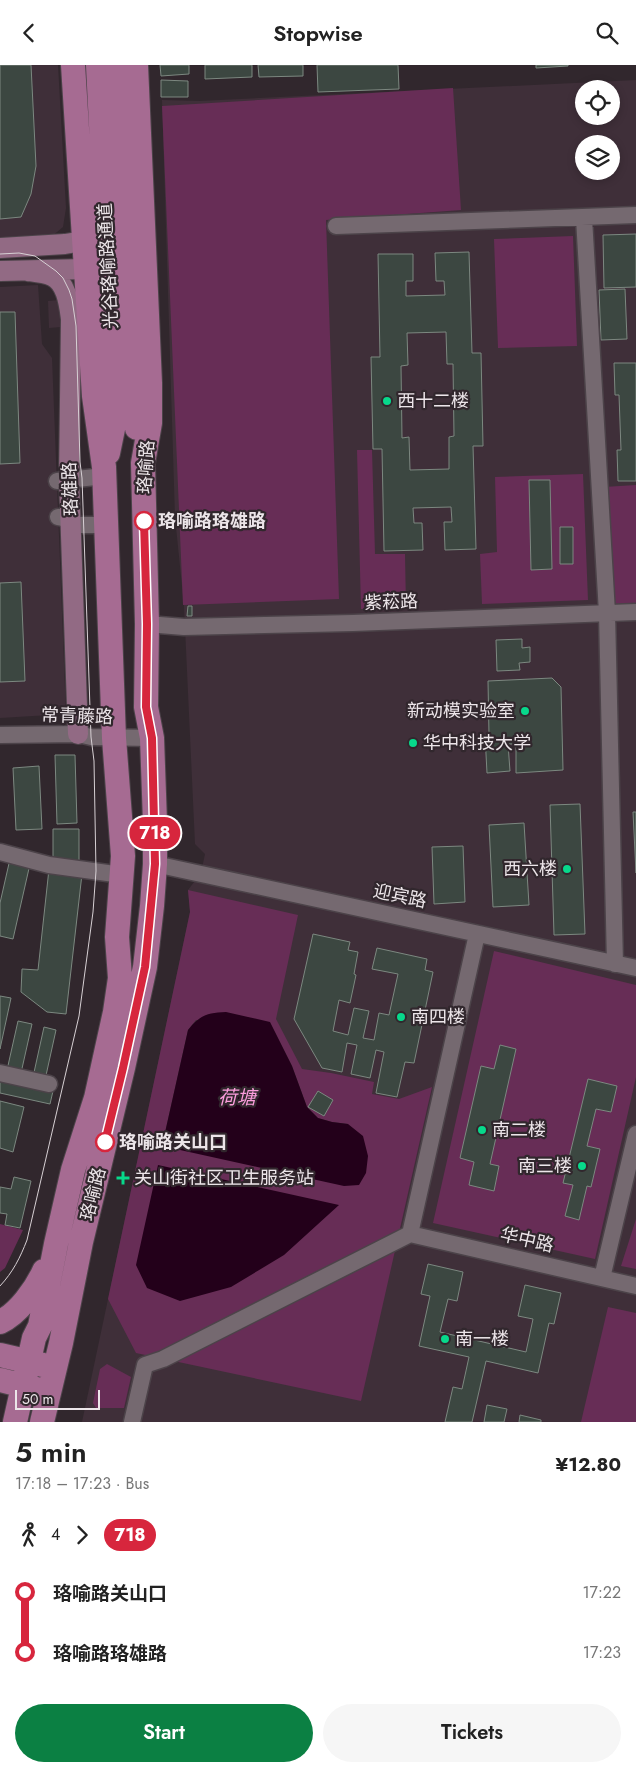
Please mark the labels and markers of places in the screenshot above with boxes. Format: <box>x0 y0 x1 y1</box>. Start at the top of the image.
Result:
place label: 西十二楼 <box>397 388 469 414</box>
marker: 西十二楼 <box>381 395 393 407</box>
place label: 珞喻路珞雄路 <box>158 508 266 534</box>
marker: 珞喻路珞雄路 <box>134 511 154 531</box>
place label: 新动模实验室 <box>407 698 515 724</box>
marker: 新动模实验室 <box>519 705 531 717</box>
place label: 华中科技大学 <box>423 730 531 756</box>
marker: 华中科技大学 <box>407 737 419 749</box>
place label: 西六楼 <box>503 856 557 882</box>
marker: 西六楼 <box>561 863 573 875</box>
place label: 南四楼 <box>411 1004 465 1030</box>
marker: 南四楼 <box>395 1011 407 1023</box>
place label: 南二楼 <box>492 1117 546 1143</box>
marker: 南二楼 <box>476 1124 488 1136</box>
place label: 珞喻路关山口 <box>119 1129 227 1155</box>
marker: 珞喻路关山口 <box>95 1132 115 1152</box>
place label: 南三楼 <box>518 1153 572 1179</box>
marker: 南三楼 <box>576 1160 588 1172</box>
place label: 关山街社区卫生服务站 <box>134 1165 314 1191</box>
marker: 关山街社区卫生服务站 <box>116 1171 130 1185</box>
place label: 南一楼 <box>455 1326 509 1352</box>
marker: 南一楼 <box>439 1333 451 1345</box>

